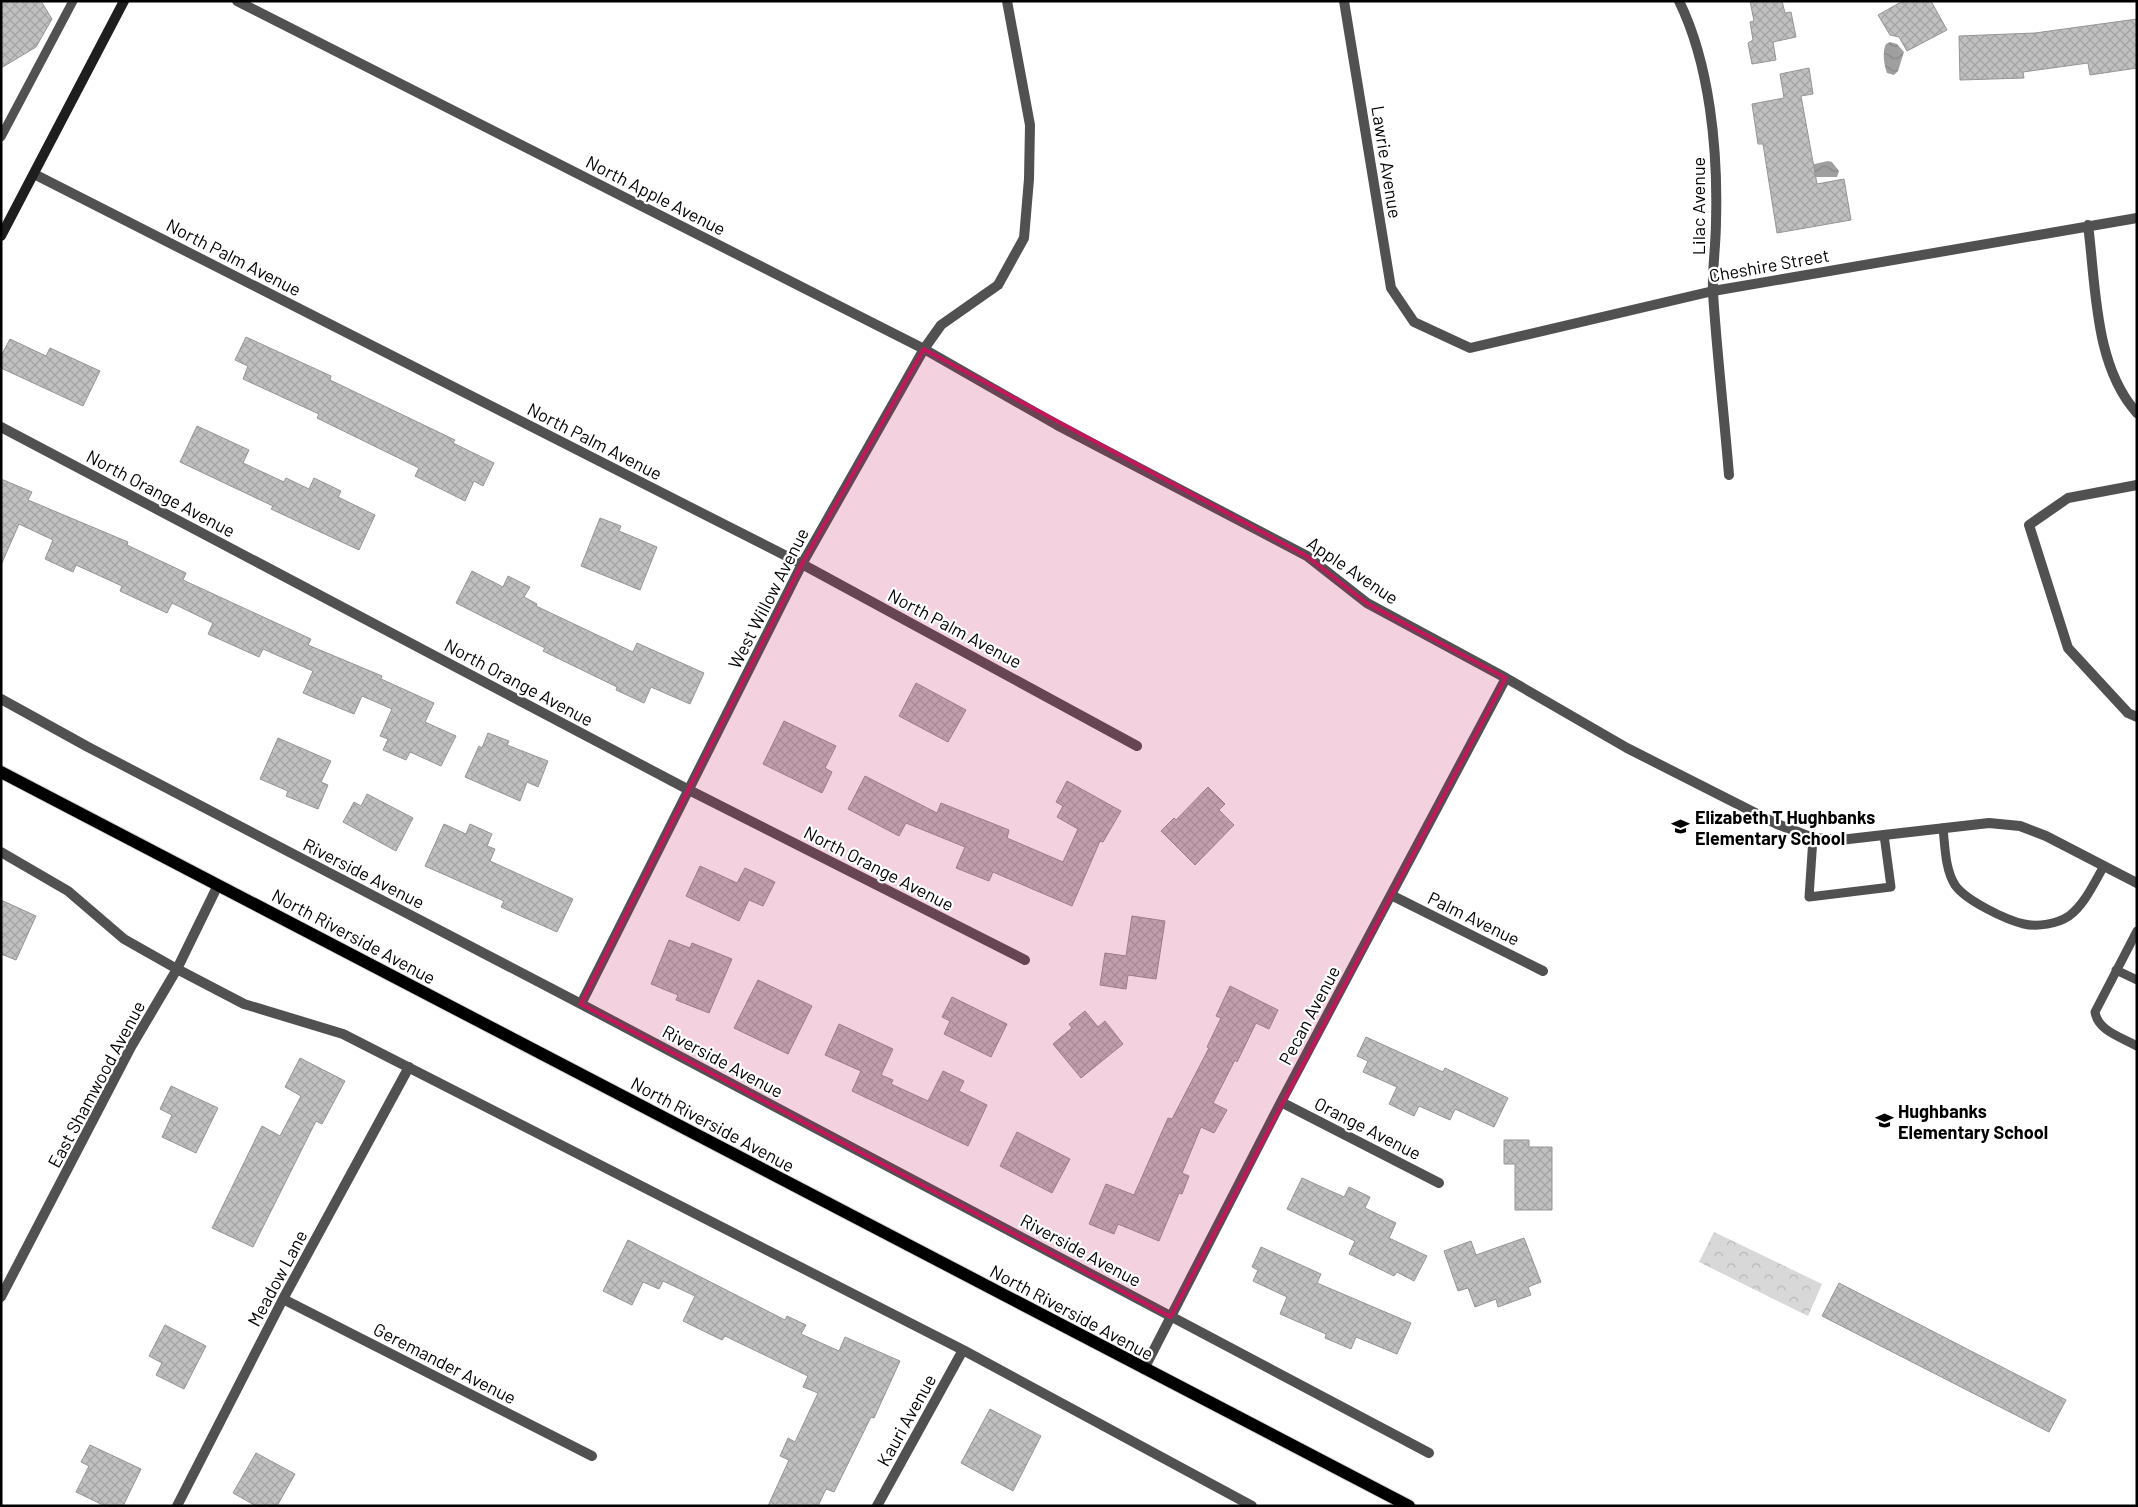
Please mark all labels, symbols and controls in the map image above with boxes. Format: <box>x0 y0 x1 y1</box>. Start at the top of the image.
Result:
street label: Lawrie Avenue <box>1367 104 1407 220</box>
street label: North Apple Avenue <box>582 150 730 240</box>
street label: Lilac Avenue <box>1687 157 1709 255</box>
street label: North Palm Avenue <box>163 214 305 300</box>
street label: Cheshire Street <box>1707 244 1831 286</box>
street label: North Palm Avenue <box>524 398 666 484</box>
street label: North Orange Avenue <box>83 444 239 542</box>
street label: West Willow Avenue <box>723 524 813 672</box>
street label: Apple Avenue <box>1303 531 1403 609</box>
street label: North Palm Avenue <box>884 583 1026 673</box>
street label: North Orange Avenue <box>441 633 597 731</box>
place label: Elizabeth T Hughbanks Elementary School <box>1695 806 1875 849</box>
school or university icon: Elizabeth T Hughbanks Elementary School <box>1671 817 1691 837</box>
street label: North Orange Avenue <box>800 821 958 915</box>
street label: Riverside Avenue <box>300 833 428 913</box>
street label: North Riverside Avenue <box>268 884 440 988</box>
street label: Palm Avenue <box>1424 886 1524 950</box>
street label: Pecan Avenue <box>1274 962 1344 1068</box>
street label: East Shamwood Avenue <box>43 997 149 1171</box>
street label: Riverside Avenue <box>659 1020 787 1102</box>
street label: North Riverside Avenue <box>627 1072 799 1176</box>
street label: Orange Avenue <box>1311 1092 1425 1164</box>
place label: Hughbanks Elementary School <box>1898 1100 2048 1143</box>
school or university icon: Hughbanks Elementary School <box>1874 1111 1894 1131</box>
street label: Riverside Avenue <box>1017 1209 1145 1291</box>
street label: Meadow Lane <box>242 1226 312 1330</box>
street label: North Riverside Avenue <box>986 1260 1158 1364</box>
street label: Geremander Avenue <box>370 1318 520 1408</box>
street label: Kauri Avenue <box>872 1370 940 1470</box>

